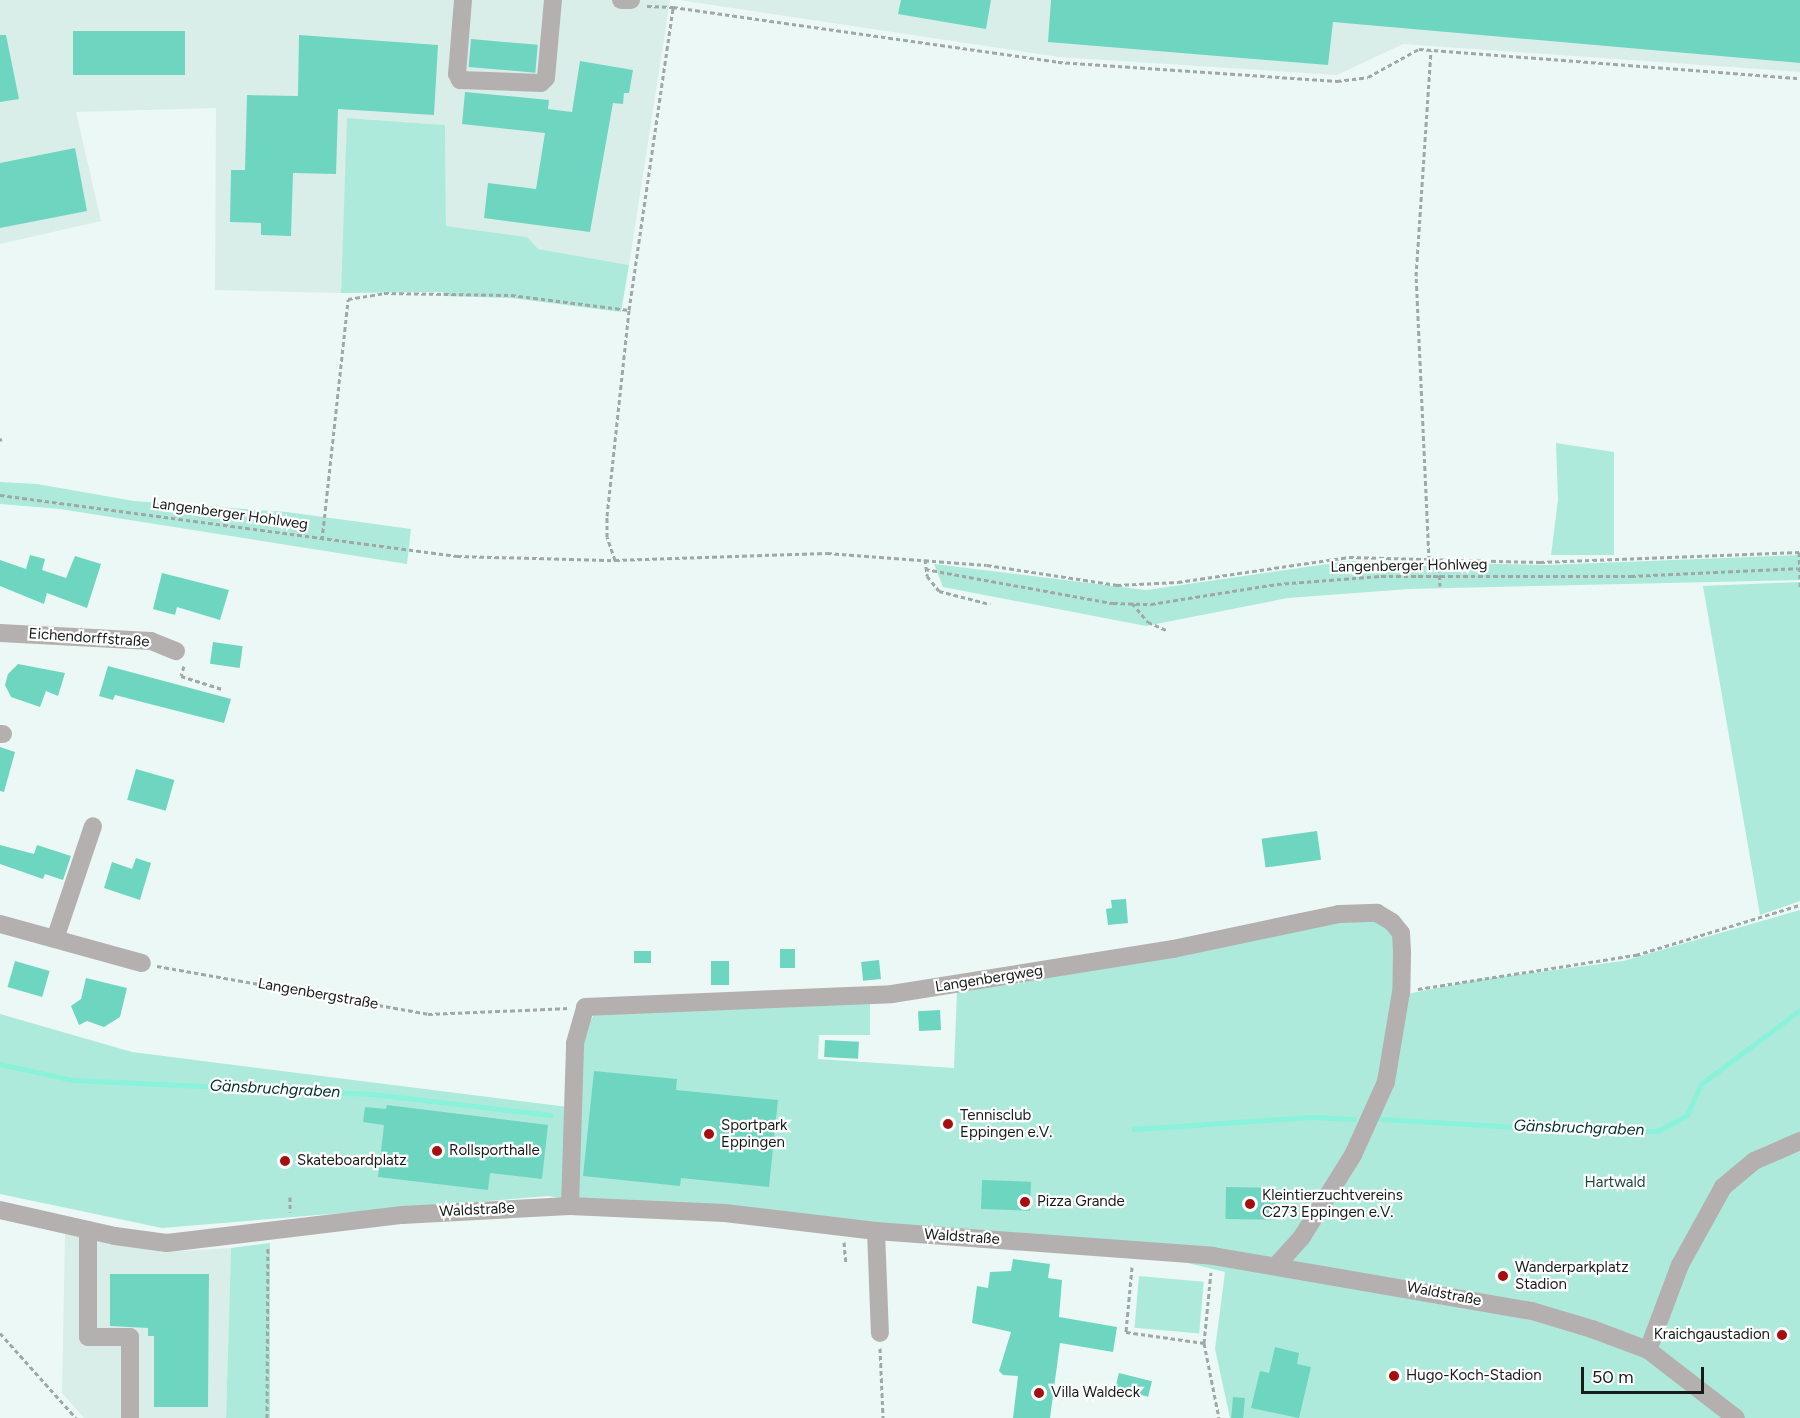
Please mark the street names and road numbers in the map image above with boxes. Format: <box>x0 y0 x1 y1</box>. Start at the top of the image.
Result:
street label: Langenberger Hohlweg <box>151 494 309 534</box>
street label: Langenberger Hohlweg <box>1330 556 1488 576</box>
street label: Eichendorffstraße <box>28 625 150 651</box>
street label: Langenbergweg <box>934 962 1044 996</box>
street label: Langenbergstraße <box>256 975 380 1013</box>
street label: Waldstraße <box>439 1199 515 1221</box>
street label: Waldstraße <box>924 1225 1000 1249</box>
street label: Waldstraße <box>1405 1278 1483 1310</box>

